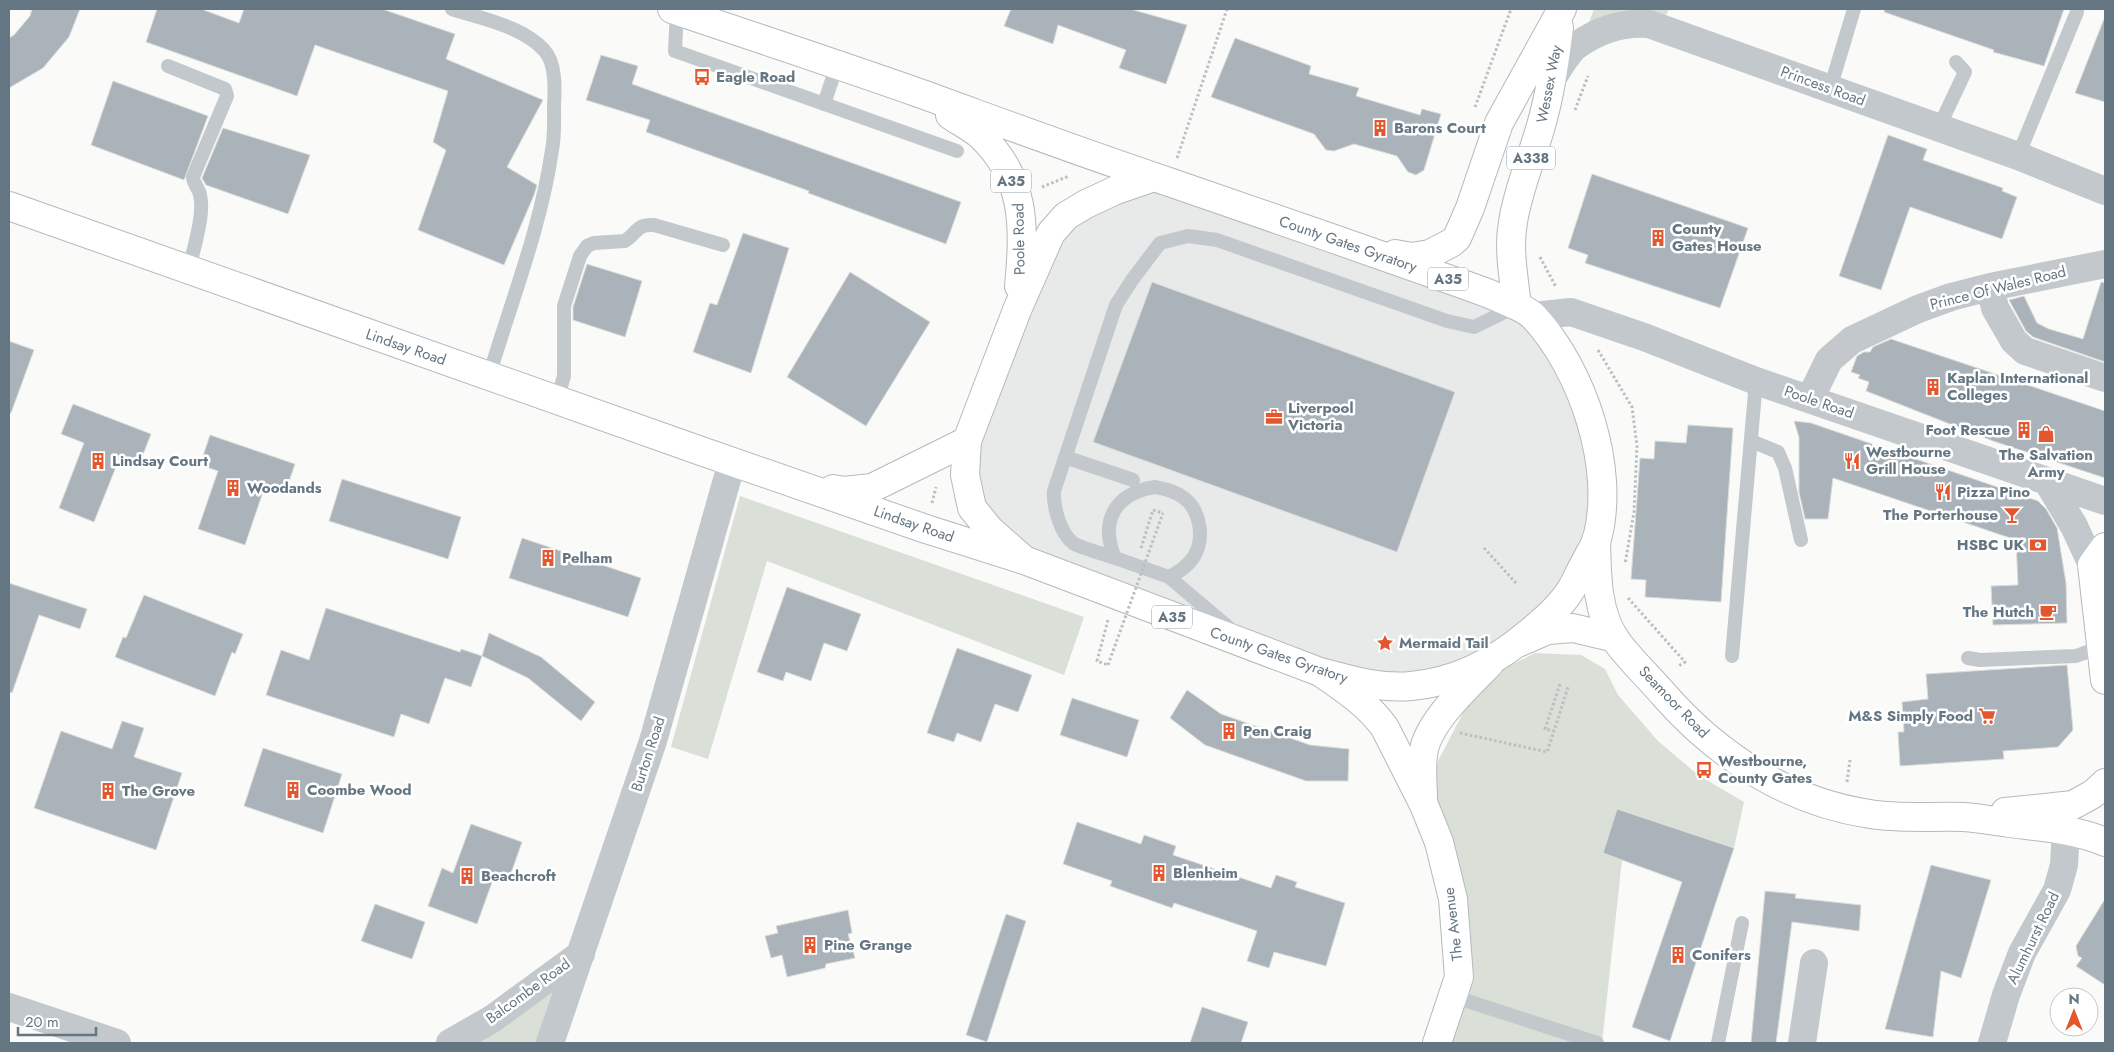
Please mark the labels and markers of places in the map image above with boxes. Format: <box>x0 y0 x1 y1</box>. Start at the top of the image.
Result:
place label: Eagle Road <box>716 66 795 88</box>
bus stop icon: Eagle Road <box>692 67 712 87</box>
place label: Barons Court <box>1394 117 1486 139</box>
building icon: Barons Court <box>1370 118 1390 138</box>
place label: County Gates House <box>1672 218 1762 257</box>
building icon: County Gates House <box>1648 228 1668 248</box>
place label: Kaplan International Colleges <box>1947 367 2088 406</box>
building icon: Kaplan International Colleges <box>1923 377 1943 397</box>
place label: Liverpool Victoria <box>1287 397 1354 436</box>
office icon: Liverpool Victoria <box>1264 407 1284 427</box>
place label: Foot Rescue <box>1925 419 2010 441</box>
building icon: Foot Rescue <box>2014 420 2034 440</box>
shop icon: The Salvation Army <box>2036 424 2056 444</box>
place label: Westbourne Grill House <box>1866 441 1952 480</box>
place label: The Salvation Army <box>1999 444 2093 483</box>
place label: Lindsay Court <box>112 450 208 472</box>
building icon: Lindsay Court <box>88 451 108 471</box>
restaurant icon: Westbourne Grill House <box>1842 451 1862 471</box>
place label: Woodands <box>247 477 322 499</box>
building icon: Woodands <box>223 478 243 498</box>
place label: Pizza Pino <box>1957 481 2030 503</box>
restaurant icon: Pizza Pino <box>1933 482 1953 502</box>
place label: The Porterhouse <box>1883 504 1998 526</box>
bar icon: The Porterhouse <box>2002 505 2022 525</box>
place label: HSBC UK <box>1957 534 2025 556</box>
bank icon: HSBC UK <box>2028 535 2048 555</box>
place label: Pelham <box>562 547 612 569</box>
building icon: Pelham <box>538 548 558 568</box>
place label: The Hutch <box>1963 601 2034 623</box>
cafe icon: The Hutch <box>2038 602 2058 622</box>
place label: Mermaid Tail <box>1399 632 1489 654</box>
place icon: Mermaid Tail <box>1375 633 1395 653</box>
place label: M&S Simply Food <box>1848 705 1973 727</box>
supermarket icon: M&S Simply Food <box>1977 706 1997 726</box>
place label: Pen Craig <box>1243 720 1312 742</box>
building icon: Pen Craig <box>1219 721 1239 741</box>
place label: Westbourne, County Gates <box>1718 750 1812 789</box>
bus stop icon: Westbourne, County Gates <box>1694 760 1714 780</box>
place label: Coombe Wood <box>307 779 412 801</box>
place label: The Grove <box>122 780 196 802</box>
building icon: Coombe Wood <box>283 780 303 800</box>
building icon: The Grove <box>98 781 118 801</box>
place label: Blenheim <box>1173 862 1238 884</box>
building icon: Blenheim <box>1149 863 1169 883</box>
place label: Beachcroft <box>481 865 556 887</box>
building icon: Beachcroft <box>457 866 477 886</box>
place label: Pine Grange <box>824 934 912 956</box>
building icon: Pine Grange <box>800 935 820 955</box>
place label: Conifers <box>1692 944 1751 966</box>
building icon: Conifers <box>1668 945 1688 965</box>

